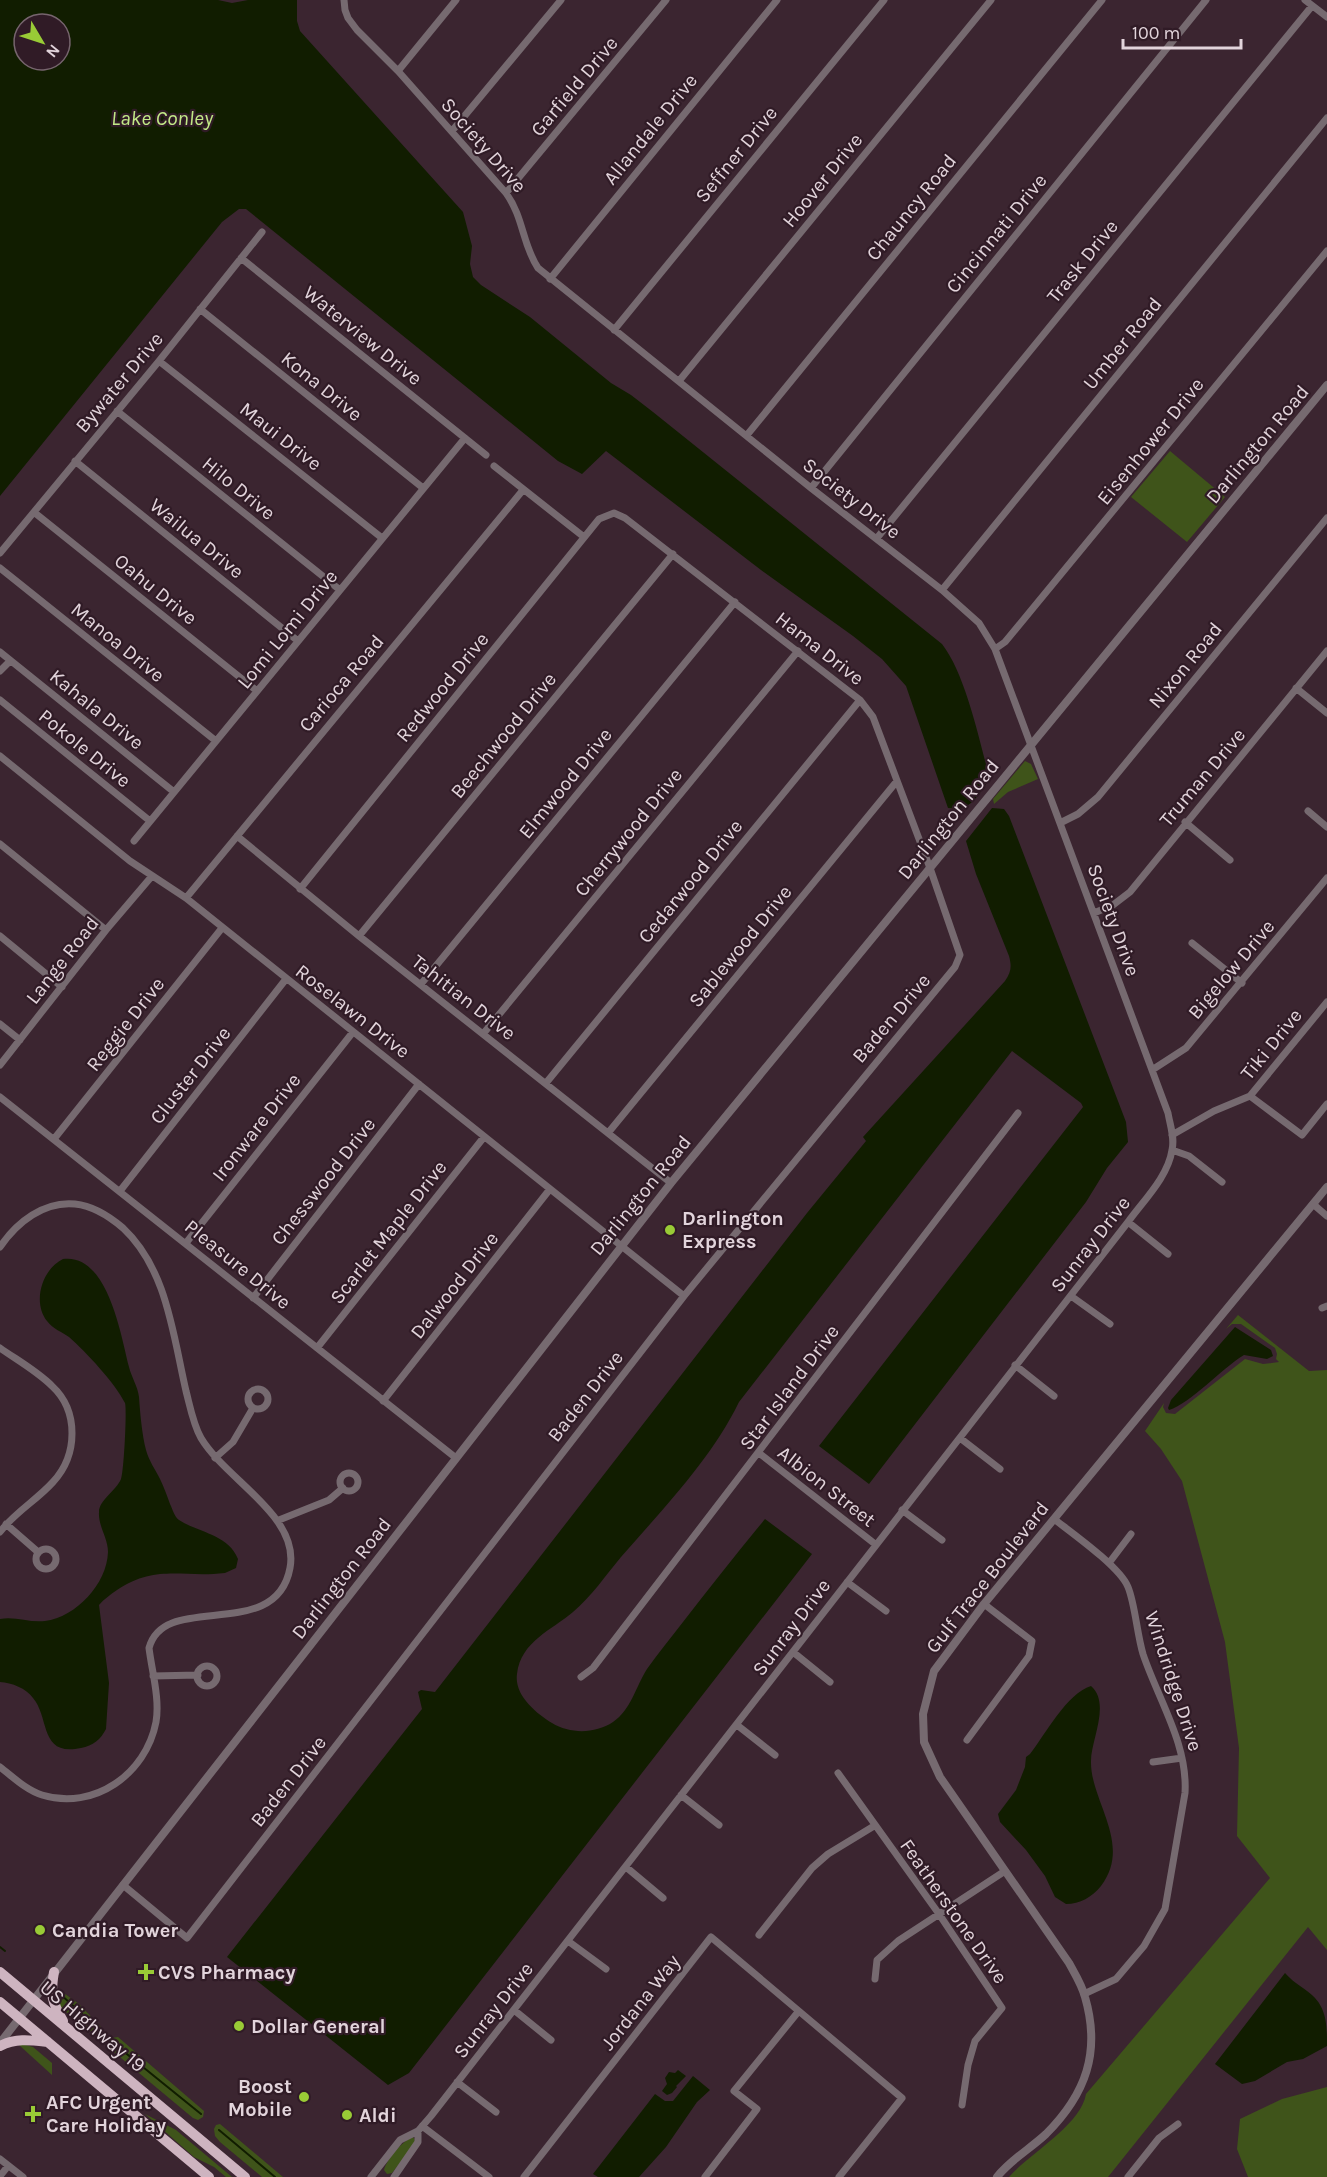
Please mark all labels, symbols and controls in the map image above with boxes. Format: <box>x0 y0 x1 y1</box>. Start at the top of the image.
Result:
north arrow <box>12 12 72 72</box>
scale bar <box>1123 12 1242 50</box>
text: 100 m <box>1132 22 1180 44</box>
street label: Garfield Drive <box>526 32 623 141</box>
text: N <box>42 41 64 62</box>
street label: Allandale Drive <box>599 69 702 189</box>
street label: Society Drive <box>436 93 531 197</box>
street label: Seffner Drive <box>691 102 782 207</box>
water label: Lake Conley <box>111 106 214 130</box>
street label: Hoover Drive <box>778 129 867 232</box>
street label: Chauncy Road <box>862 150 961 265</box>
street label: Cincinnati Drive <box>941 169 1051 298</box>
street label: Trask Drive <box>1042 215 1123 307</box>
street label: Waterview Drive <box>299 281 426 390</box>
street label: Umber Road <box>1078 293 1167 394</box>
street label: Bywater Drive <box>71 328 168 437</box>
street label: Kona Drive <box>277 347 367 426</box>
street label: Eisenhower Drive <box>1092 373 1209 509</box>
street label: Darlington Road <box>1201 380 1314 508</box>
street label: Maui Drive <box>235 397 326 475</box>
street label: Hilo Drive <box>198 452 280 525</box>
street label: Society Drive <box>798 453 905 544</box>
street label: Wailua Drive <box>145 493 248 583</box>
street label: Oahu Drive <box>110 549 202 630</box>
street label: Lomi Lomi Drive <box>232 565 342 693</box>
street label: Manoa Drive <box>66 598 169 687</box>
street label: Hama Drive <box>771 607 868 690</box>
street label: Nixon Road <box>1144 618 1227 713</box>
street label: Redwood Drive <box>391 628 494 747</box>
street label: Carioca Road <box>294 630 389 736</box>
street label: Kahala Drive <box>45 664 148 754</box>
street label: Beechwood Drive <box>446 668 561 803</box>
street label: Pokole Drive <box>34 704 135 792</box>
street label: Elmwood Drive <box>514 724 617 843</box>
street label: Truman Drive <box>1155 724 1250 831</box>
street label: Darlington Road <box>893 755 1004 884</box>
street label: Cherrywood Drive <box>570 764 687 901</box>
street label: Cedarwood Drive <box>634 815 747 948</box>
street label: Society Drive <box>1083 861 1144 979</box>
street label: Sablewood Drive <box>684 881 797 1012</box>
street label: Lange Road <box>21 912 104 1009</box>
street label: Bigelow Drive <box>1183 915 1280 1024</box>
street label: Tahitian Drive <box>407 950 520 1045</box>
street label: Roselawn Drive <box>291 960 414 1063</box>
street label: Baden Drive <box>848 969 935 1067</box>
street label: Reggie Drive <box>82 973 169 1076</box>
street label: Tiki Drive <box>1236 1004 1307 1084</box>
street label: Cluster Drive <box>145 1022 235 1128</box>
street label: Ironware Drive <box>207 1069 306 1186</box>
street label: Chesswood Drive <box>267 1113 380 1250</box>
street label: Darlington Road <box>585 1131 696 1260</box>
street label: Scarlet Maple Drive <box>325 1156 452 1309</box>
street label: Sunray Drive <box>1046 1192 1135 1297</box>
place label: Darlington Express <box>682 1207 784 1253</box>
street label: Pleasure Drive <box>180 1215 295 1314</box>
marker: Darlington Express <box>663 1223 677 1237</box>
street label: Dalwood Drive <box>405 1227 503 1343</box>
street label: Star Island Drive <box>735 1320 844 1454</box>
street label: Baden Drive <box>543 1346 628 1446</box>
street label: Albion Street <box>773 1441 880 1532</box>
street label: Gulf Trace Boulevard <box>921 1497 1054 1658</box>
street label: Darlington Road <box>287 1513 396 1644</box>
street label: Sunray Drive <box>748 1574 835 1680</box>
street label: Windridge Drive <box>1140 1608 1207 1754</box>
street label: Baden Drive <box>246 1731 331 1831</box>
street label: Featherstone Drive <box>895 1835 1012 1988</box>
place label: Candia Tower <box>52 1919 178 1942</box>
marker: Candia Tower <box>33 1923 47 1937</box>
street label: Jordana Way <box>596 1950 685 2054</box>
street label: Sunray Drive <box>449 1958 538 2063</box>
place label: CVS Pharmacy <box>158 1961 296 1984</box>
marker: CVS Pharmacy <box>139 1965 153 1979</box>
street label: US Highway 19 <box>35 1976 150 2077</box>
place label: Dollar General <box>251 2015 386 2038</box>
marker: Dollar General <box>232 2019 246 2033</box>
place label: Boost Mobile <box>228 2075 292 2121</box>
marker: Boost Mobile <box>297 2090 311 2104</box>
place label: AFC Urgent Care Holiday <box>46 2091 166 2137</box>
place label: Aldi <box>359 2104 396 2127</box>
marker: AFC Urgent Care Holiday <box>24 2105 42 2123</box>
marker: Aldi <box>340 2108 354 2122</box>

